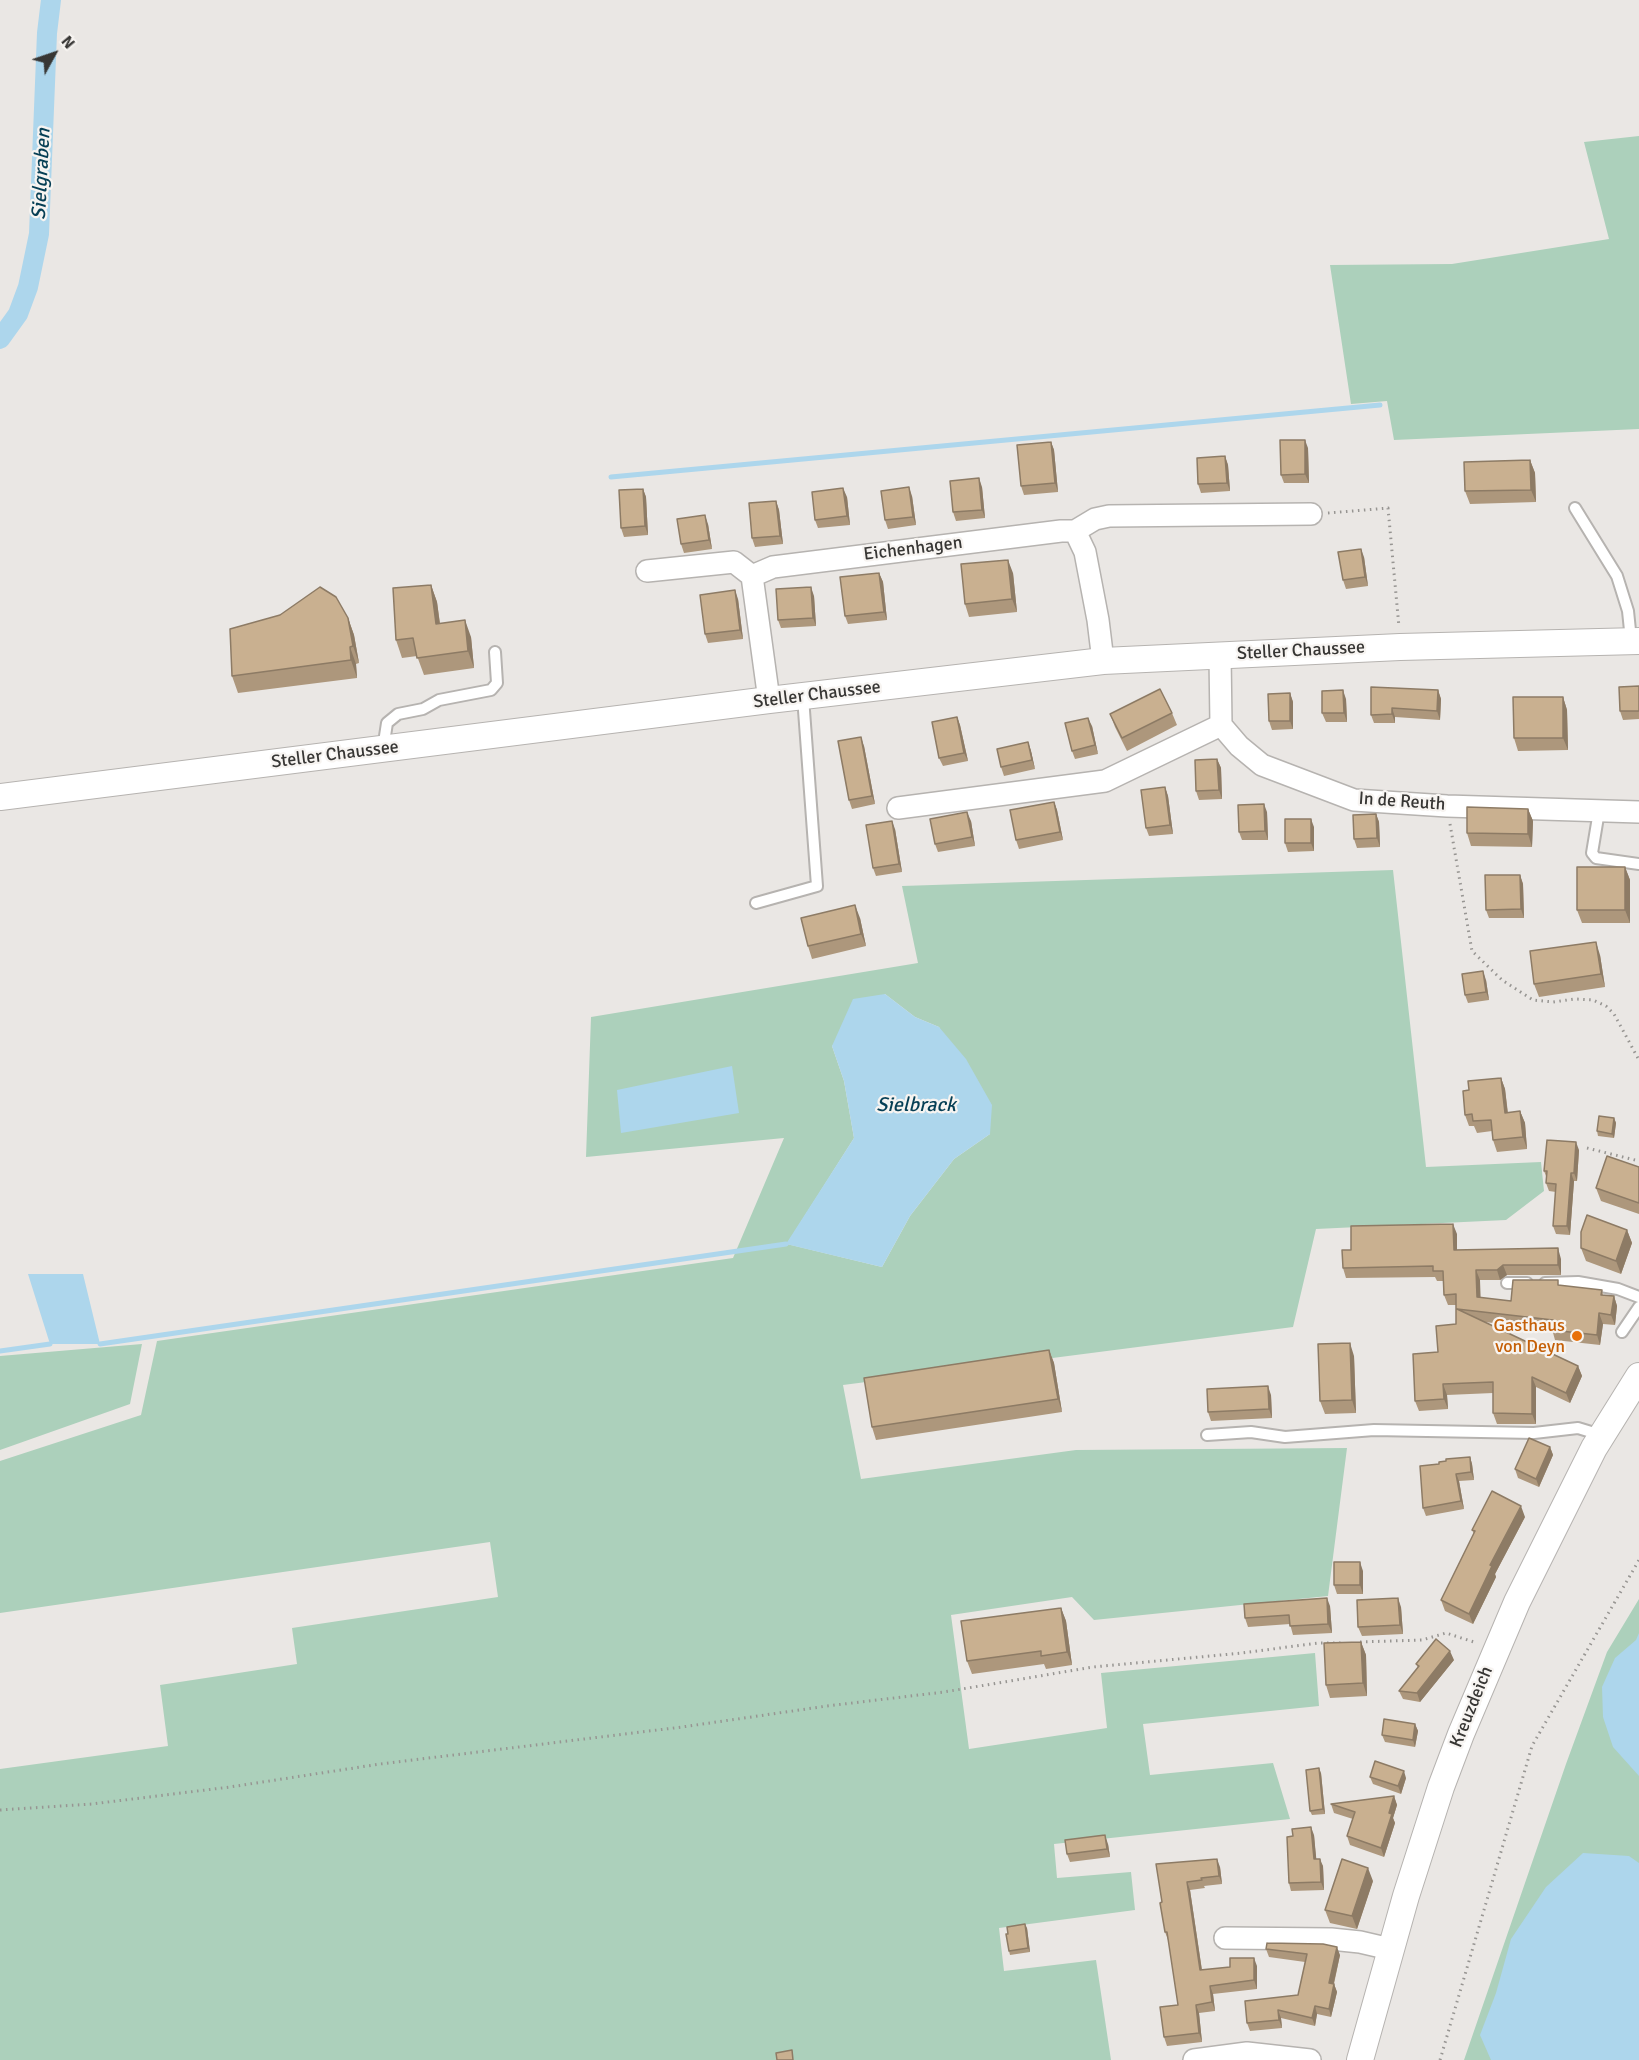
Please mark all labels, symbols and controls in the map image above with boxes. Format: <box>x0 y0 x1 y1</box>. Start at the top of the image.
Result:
north arrow <box>24 24 84 84</box>
text: N <box>57 32 79 53</box>
water label: Sielgraben <box>28 128 56 220</box>
street label: Eichenhagen <box>862 532 964 566</box>
street label: Steller Chaussee <box>1236 637 1366 665</box>
street label: Steller Chaussee <box>752 676 882 714</box>
street label: Steller Chaussee <box>270 736 400 774</box>
street label: In de Reuth <box>1358 788 1446 816</box>
water label: Sielbrack <box>876 1094 956 1118</box>
place label: Gasthaus von Deyn <box>1493 1315 1565 1358</box>
marker: Gasthaus von Deyn <box>1570 1329 1584 1343</box>
street label: Kreuzdeich <box>1446 1663 1498 1751</box>

